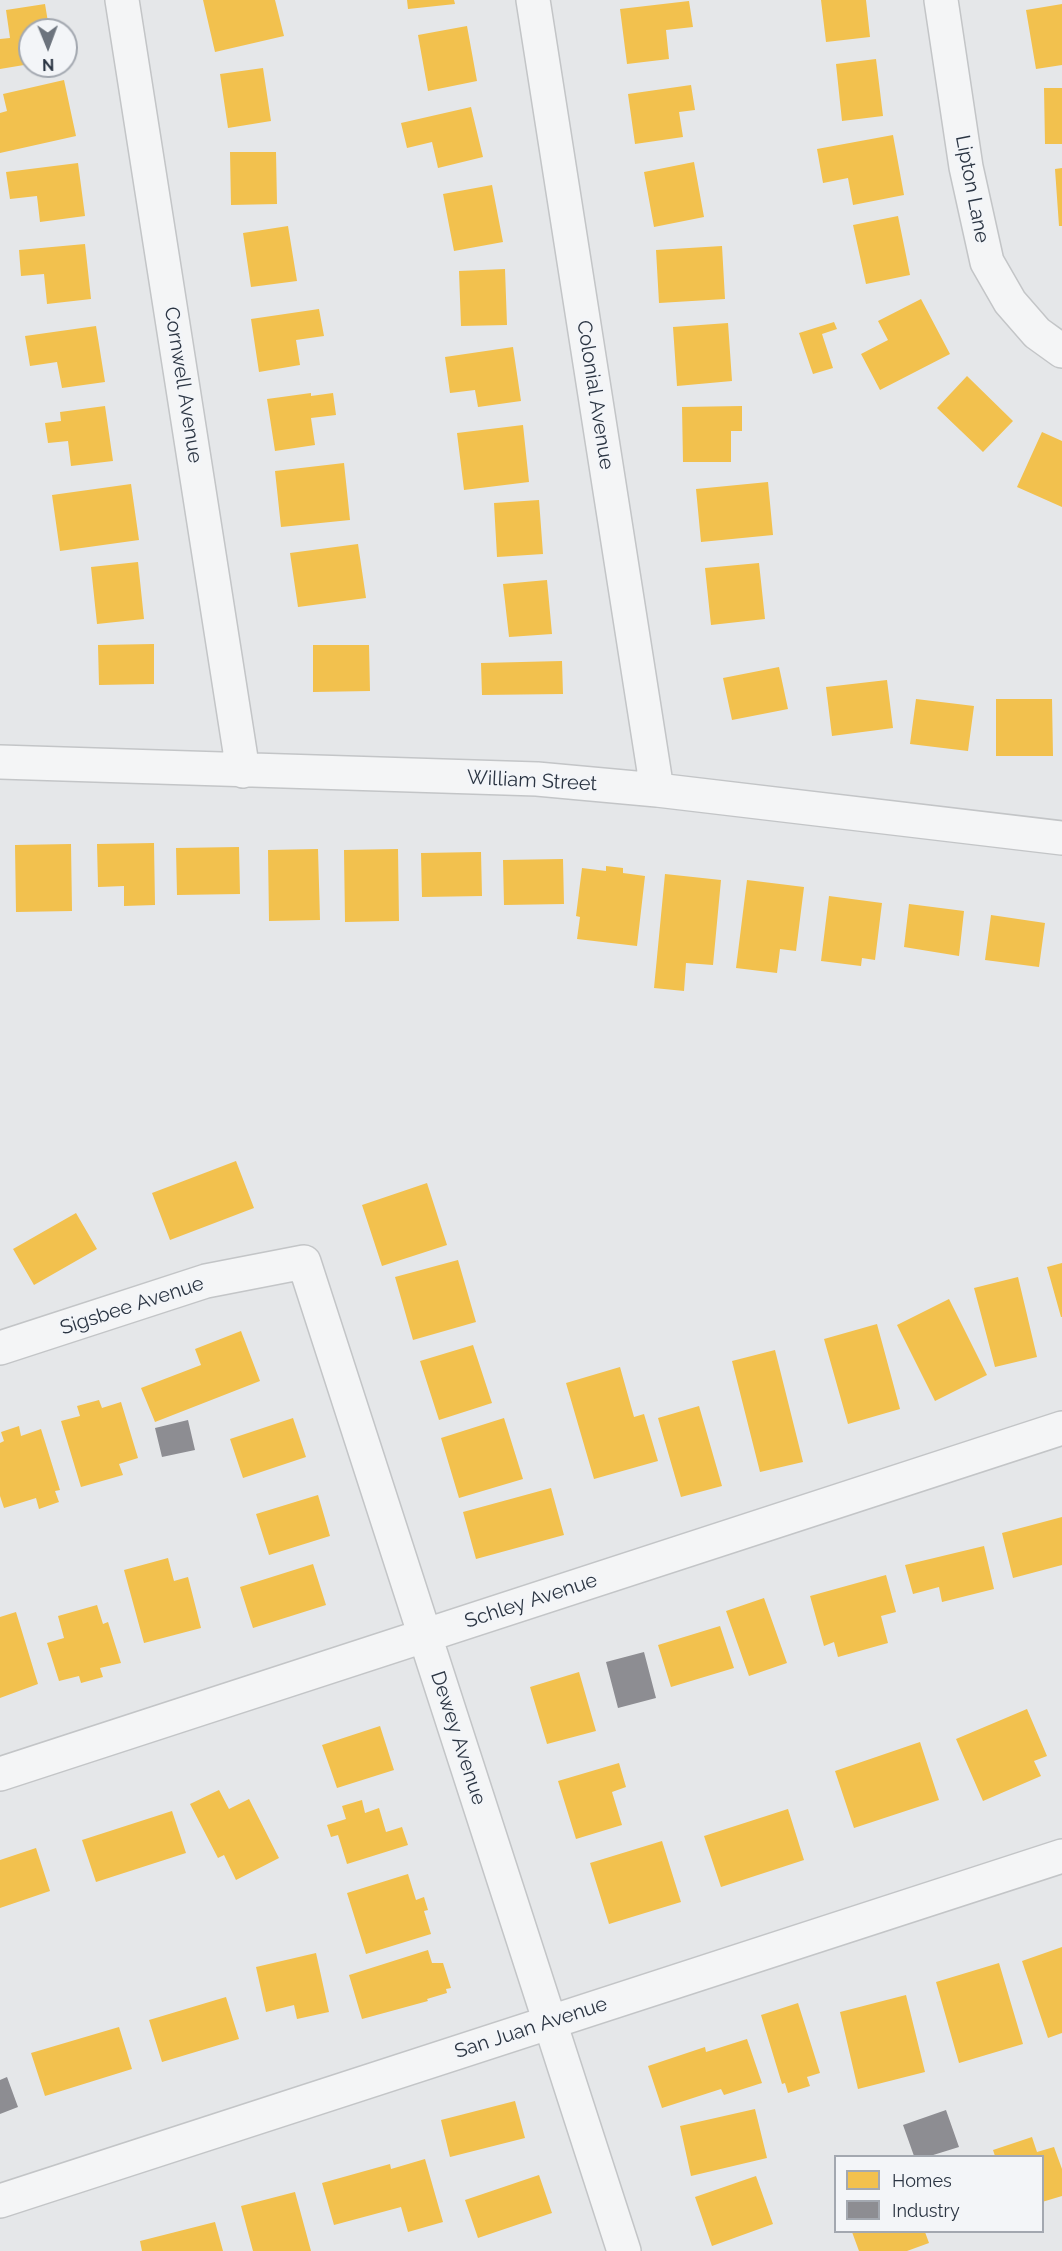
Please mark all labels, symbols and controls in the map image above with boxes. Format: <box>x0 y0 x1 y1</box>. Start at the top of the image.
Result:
north arrow <box>18 18 78 78</box>
text: N <box>42 55 55 74</box>
street label: Lipton Lane <box>950 133 994 245</box>
street label: Cornwell Avenue <box>159 305 207 465</box>
street label: Colonial Avenue <box>571 319 619 471</box>
street label: William Street <box>466 766 598 796</box>
street label: Sigsbee Avenue <box>57 1271 207 1341</box>
street label: Schley Avenue <box>462 1568 600 1634</box>
street label: Dewey Avenue <box>425 1668 491 1808</box>
street label: San Juan Avenue <box>452 1992 610 2064</box>
legend <box>834 2155 1044 2233</box>
text: Homes <box>892 2170 952 2191</box>
text: Industry <box>892 2200 960 2221</box>

